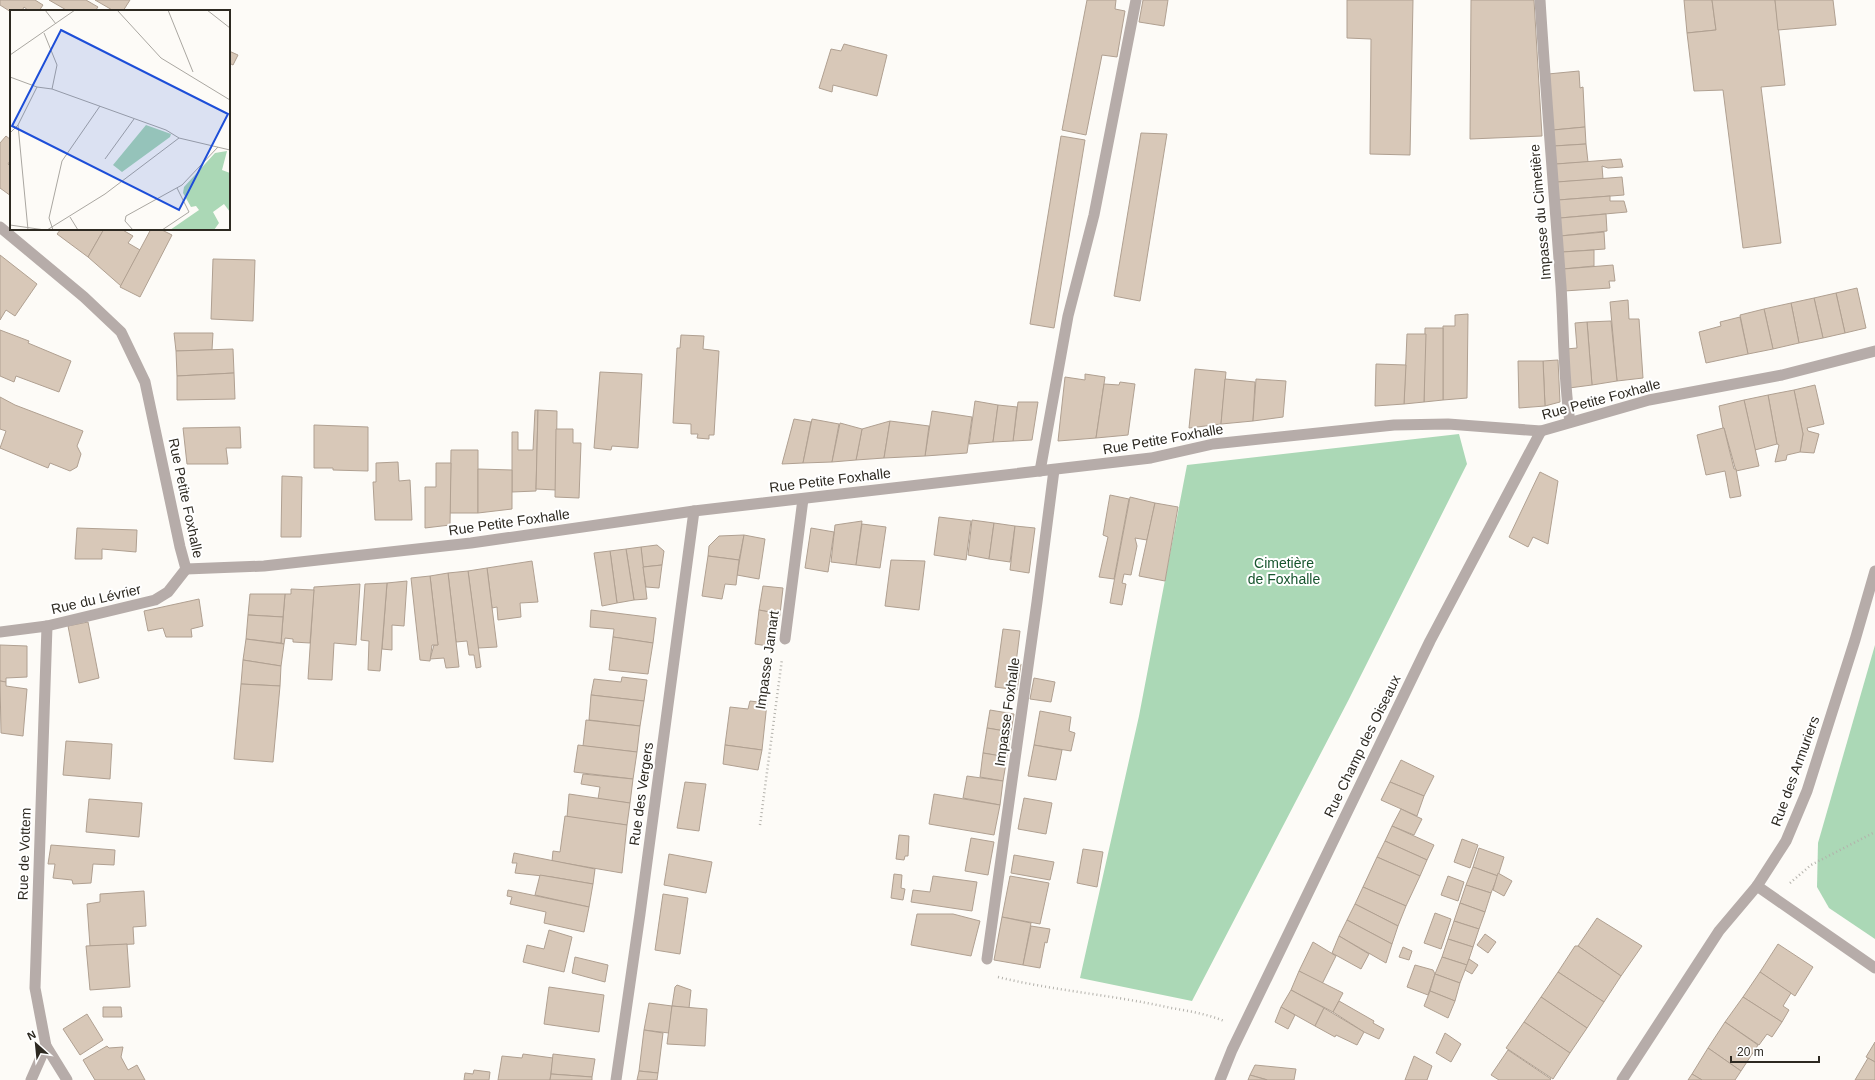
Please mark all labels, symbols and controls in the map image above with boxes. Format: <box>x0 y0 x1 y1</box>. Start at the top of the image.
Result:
inset map <box>10 10 230 230</box>
street label: Impasse du Cimetière <box>1526 143 1554 281</box>
street label: Rue Petite Foxhalle <box>1540 375 1662 423</box>
street label: Rue Petite Foxhalle <box>1101 420 1225 457</box>
street label: Rue Petite Foxhalle <box>165 437 207 560</box>
street label: Rue Petite Foxhalle <box>768 465 892 495</box>
street label: Rue Petite Foxhalle <box>447 506 571 538</box>
park label: Cimetière de Foxhalle <box>1248 555 1320 587</box>
street label: Rue du Lévrier <box>49 581 143 617</box>
street label: Impasse Jamart <box>752 609 782 710</box>
street label: Impasse Foxhalle <box>991 656 1023 767</box>
street label: Rue Champ des Oiseaux <box>1321 672 1403 820</box>
street label: Rue des Armuriers <box>1768 714 1822 828</box>
street label: Rue des Vergers <box>626 741 656 847</box>
street label: Rue de Vottem <box>14 807 34 901</box>
north arrow <box>16 1024 56 1064</box>
text: N <box>25 1028 38 1042</box>
scale bar <box>1731 1038 1819 1064</box>
text: 20 m <box>1737 1045 1764 1059</box>

